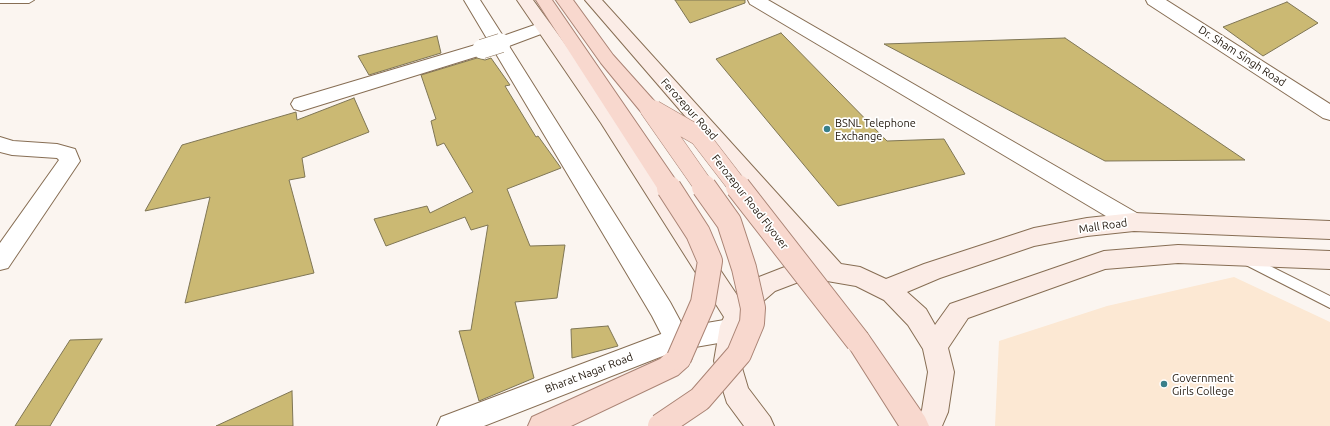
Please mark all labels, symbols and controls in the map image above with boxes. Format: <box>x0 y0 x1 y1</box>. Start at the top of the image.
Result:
street label: Dr. Sham Singh Road <box>1196 23 1288 89</box>
street label: Ferozepur Road <box>658 76 720 142</box>
place label: BSNL Telephone Exchange <box>835 116 916 142</box>
marker: BSNL Telephone Exchange <box>822 124 832 134</box>
street label: Ferozepur Road Flyover <box>709 152 791 252</box>
street label: Mall Road <box>1078 216 1128 236</box>
street label: Bharat Nagar Road <box>543 350 635 396</box>
place label: Government Girls College <box>1172 371 1234 397</box>
marker: Government Girls College <box>1159 379 1169 389</box>

